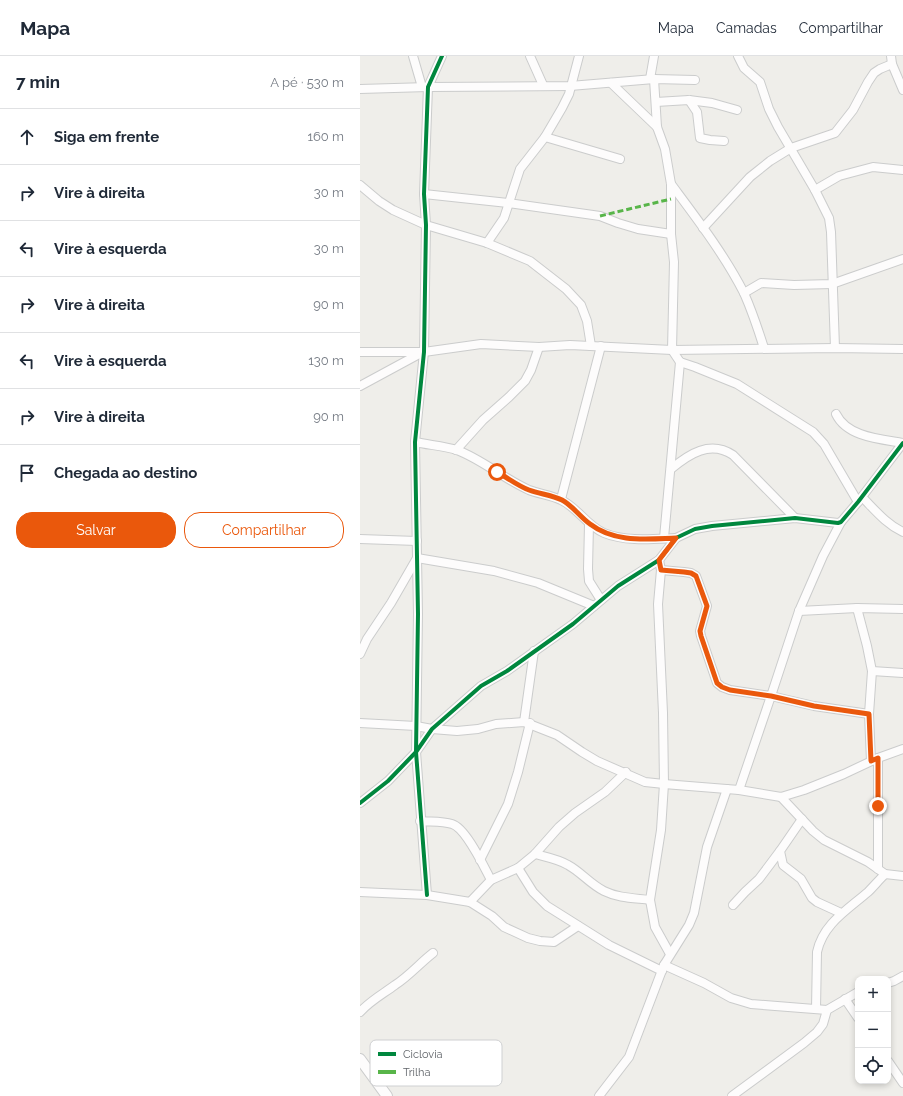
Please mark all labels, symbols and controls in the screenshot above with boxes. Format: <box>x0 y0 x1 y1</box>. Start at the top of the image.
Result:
text: Mapa <box>20 17 70 39</box>
text: Mapa <box>658 20 694 36</box>
text: Camadas <box>716 20 777 36</box>
text: Compartilhar <box>799 20 883 36</box>
text: 7 min <box>16 72 60 92</box>
text: A pé · 530 m <box>270 75 344 90</box>
icon: ahead <box>16 126 38 148</box>
text: Siga em frente <box>54 128 159 146</box>
text: 160 m <box>307 129 344 144</box>
icon: right <box>16 182 38 204</box>
text: Vire à direita <box>54 184 145 202</box>
text: 30 m <box>314 185 344 200</box>
icon: left <box>16 238 38 260</box>
text: Vire à esquerda <box>54 240 167 258</box>
text: 30 m <box>314 241 344 256</box>
icon: right <box>16 294 38 316</box>
text: Vire à direita <box>54 296 145 314</box>
text: 90 m <box>313 297 344 312</box>
icon: left <box>16 350 38 372</box>
text: Vire à esquerda <box>54 352 167 370</box>
text: 130 m <box>308 353 344 368</box>
icon: right <box>16 406 38 428</box>
text: Vire à direita <box>54 408 145 426</box>
text: 90 m <box>313 409 344 424</box>
icon: arrive <box>16 462 38 484</box>
route start <box>488 463 506 481</box>
text: Chegada ao destino <box>54 464 197 482</box>
button: Salvar <box>16 512 176 548</box>
button: Compartilhar <box>184 512 344 548</box>
route end <box>869 797 887 815</box>
map controls <box>855 976 891 1084</box>
button: + <box>855 976 891 1012</box>
button: − <box>855 1012 891 1048</box>
legend <box>370 1040 502 1086</box>
text: Ciclovia <box>403 1048 443 1061</box>
button: locate <box>855 1048 891 1084</box>
text: Trilha <box>403 1066 430 1079</box>

